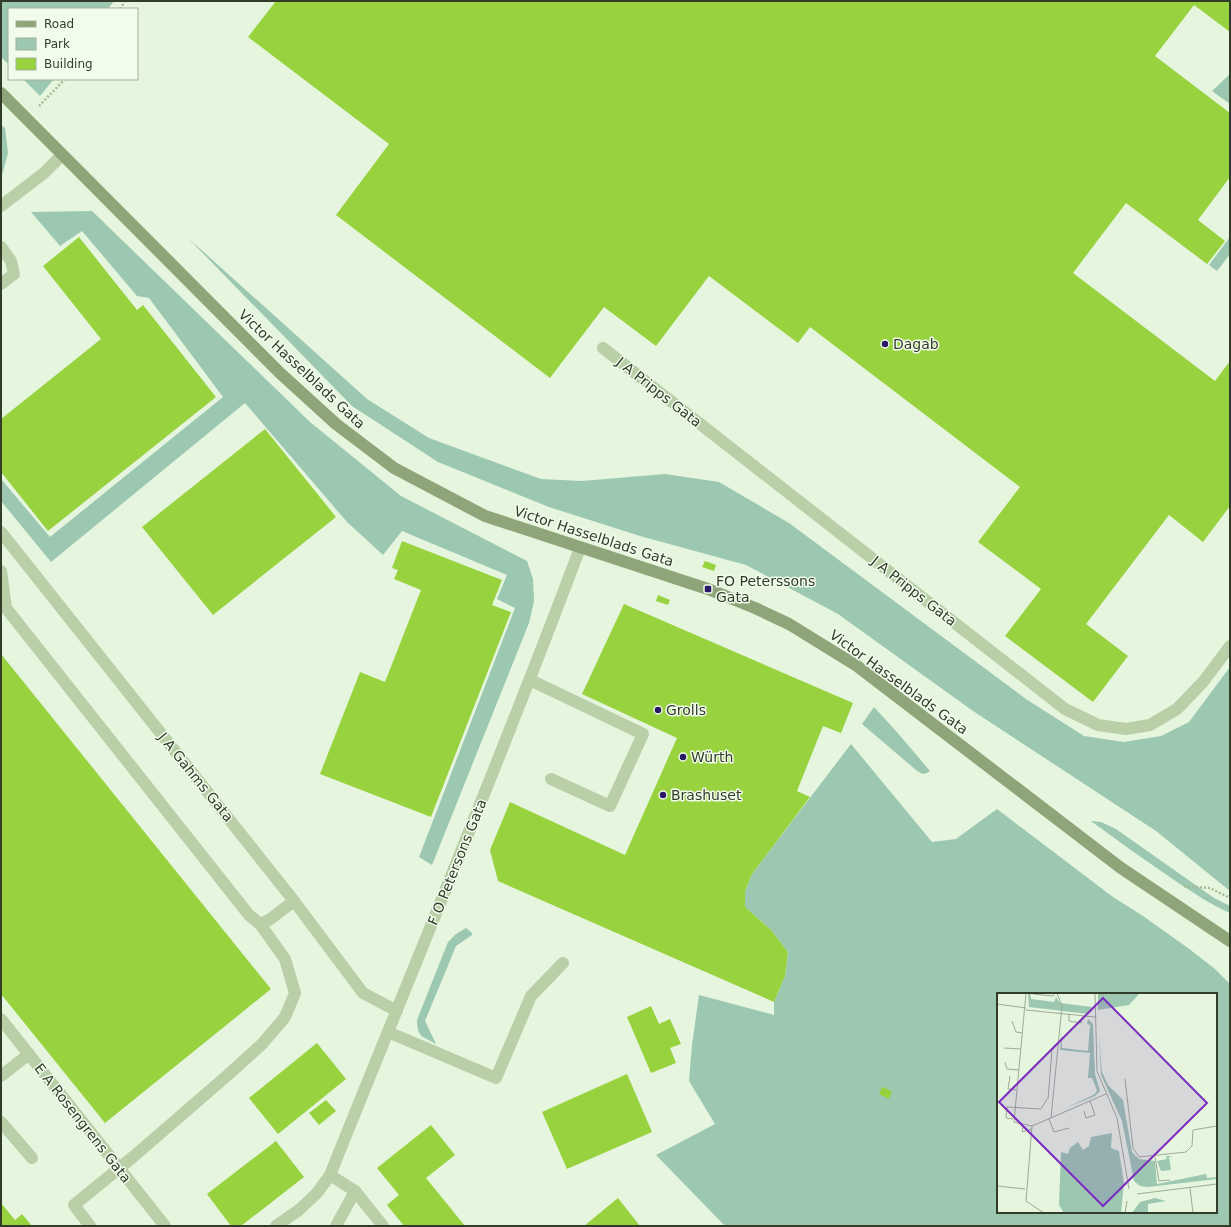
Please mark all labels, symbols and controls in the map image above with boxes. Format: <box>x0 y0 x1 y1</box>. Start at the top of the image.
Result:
legend <box>8 8 138 80</box>
text: Road <box>44 17 74 31</box>
text: Park <box>44 37 70 51</box>
text: Building <box>44 57 93 71</box>
street label: Victor Hasselblads Gata <box>236 306 368 432</box>
place label: Dagab <box>893 336 939 352</box>
marker: Dagab <box>880 339 890 349</box>
street label: J A Pripps Gata <box>613 353 705 430</box>
street label: Victor Hasselblads Gata <box>512 503 676 569</box>
street label: J A Pripps Gata <box>868 552 960 629</box>
place label: FO Peterssons Gata <box>716 573 815 605</box>
marker: FO Peterssons Gata <box>703 584 713 594</box>
street label: Victor Hasselblads Gata <box>827 627 971 737</box>
place label: Grolls <box>666 702 706 718</box>
marker: Grolls <box>653 705 663 715</box>
street label: J A Gahms Gata <box>155 729 237 825</box>
place label: Würth <box>691 749 733 765</box>
marker: Würth <box>678 752 688 762</box>
place label: Brashuset <box>671 787 742 803</box>
marker: Brashuset <box>658 790 668 800</box>
street label: F O Petersons Gata <box>424 797 490 927</box>
inset map <box>997 993 1217 1213</box>
street label: E A Rosengrens Gata <box>31 1060 135 1186</box>

